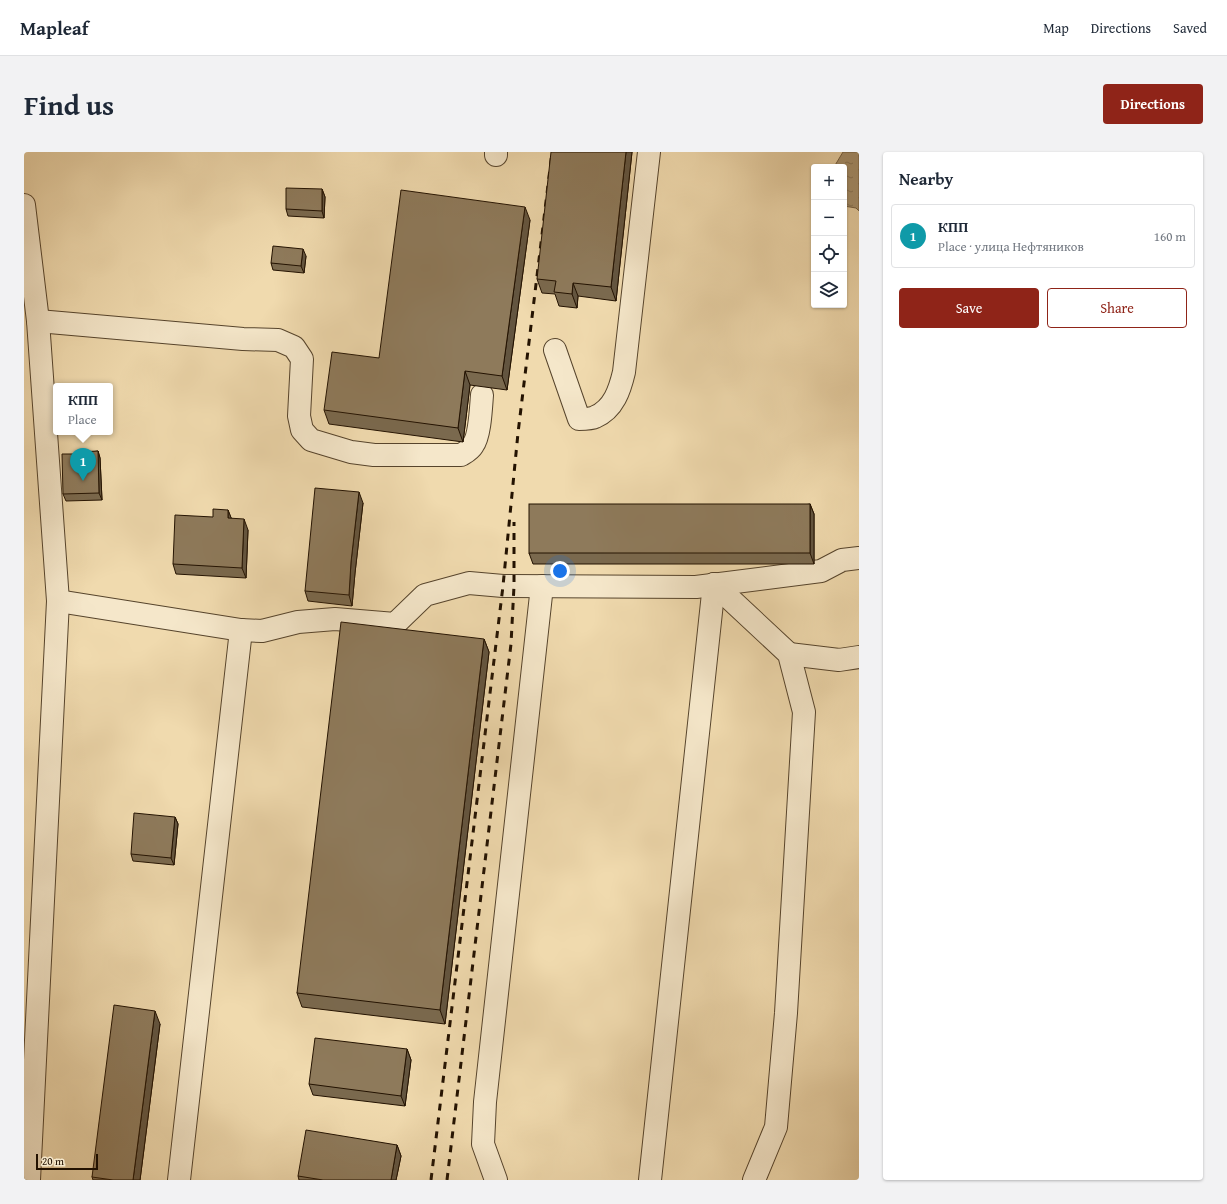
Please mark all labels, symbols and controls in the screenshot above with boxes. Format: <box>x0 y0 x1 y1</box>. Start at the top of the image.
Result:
text: Mapleaf <box>20 14 89 42</box>
text: Map <box>1043 18 1069 38</box>
text: Directions <box>1091 18 1151 38</box>
text: Saved <box>1173 18 1207 38</box>
text: Find us <box>24 84 114 125</box>
button: Directions <box>1103 84 1203 124</box>
map controls <box>811 164 847 308</box>
button: + <box>811 164 847 200</box>
text: Nearby <box>899 166 953 191</box>
button: − <box>811 200 847 236</box>
text: КПП <box>938 216 968 237</box>
text: 1 <box>910 227 916 246</box>
text: 160 m <box>1154 227 1186 246</box>
button: locate <box>811 236 847 272</box>
text: Place · улица Нефтяников <box>938 237 1084 256</box>
button: layers <box>811 272 847 308</box>
button: Save <box>899 288 1039 328</box>
button: Share <box>1047 288 1187 328</box>
popup <box>53 383 113 435</box>
text: КПП <box>68 389 98 410</box>
text: Place <box>68 410 97 429</box>
pin: 1 <box>70 448 96 481</box>
your location <box>550 561 570 581</box>
scale bar <box>36 1152 98 1171</box>
text: 20 m <box>42 1153 64 1169</box>

